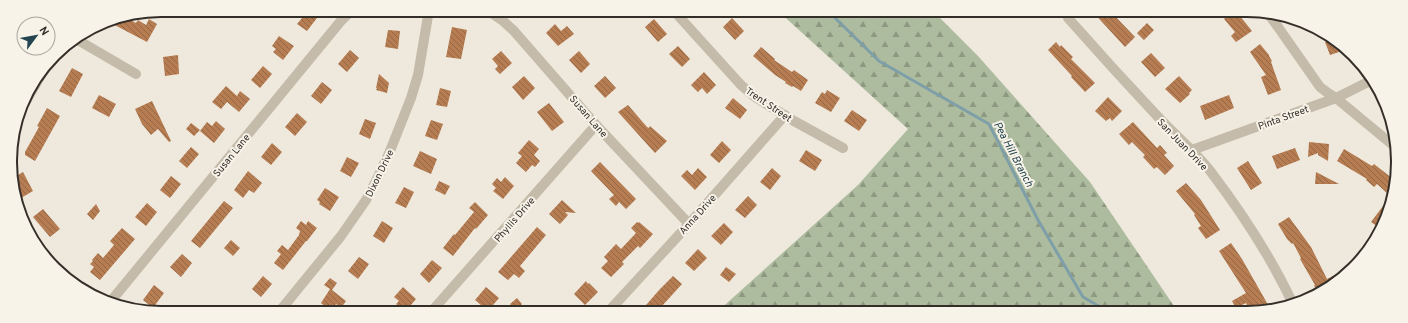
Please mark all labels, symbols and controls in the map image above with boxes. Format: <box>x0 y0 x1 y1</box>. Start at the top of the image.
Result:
north arrow <box>16 16 56 56</box>
text: N <box>36 24 52 38</box>
street label: Trent Street <box>742 85 794 126</box>
street label: Susan Lane <box>566 93 610 141</box>
street label: Pinta Street <box>1256 103 1311 134</box>
street label: San Juan Drive <box>1154 116 1210 174</box>
water label: Pea Hill Branch <box>990 119 1036 190</box>
street label: Susan Lane <box>211 132 253 180</box>
street label: Dixon Drive <box>363 148 397 200</box>
street label: Anna Drive <box>677 192 720 238</box>
street label: Phyllis Drive <box>492 195 538 245</box>

